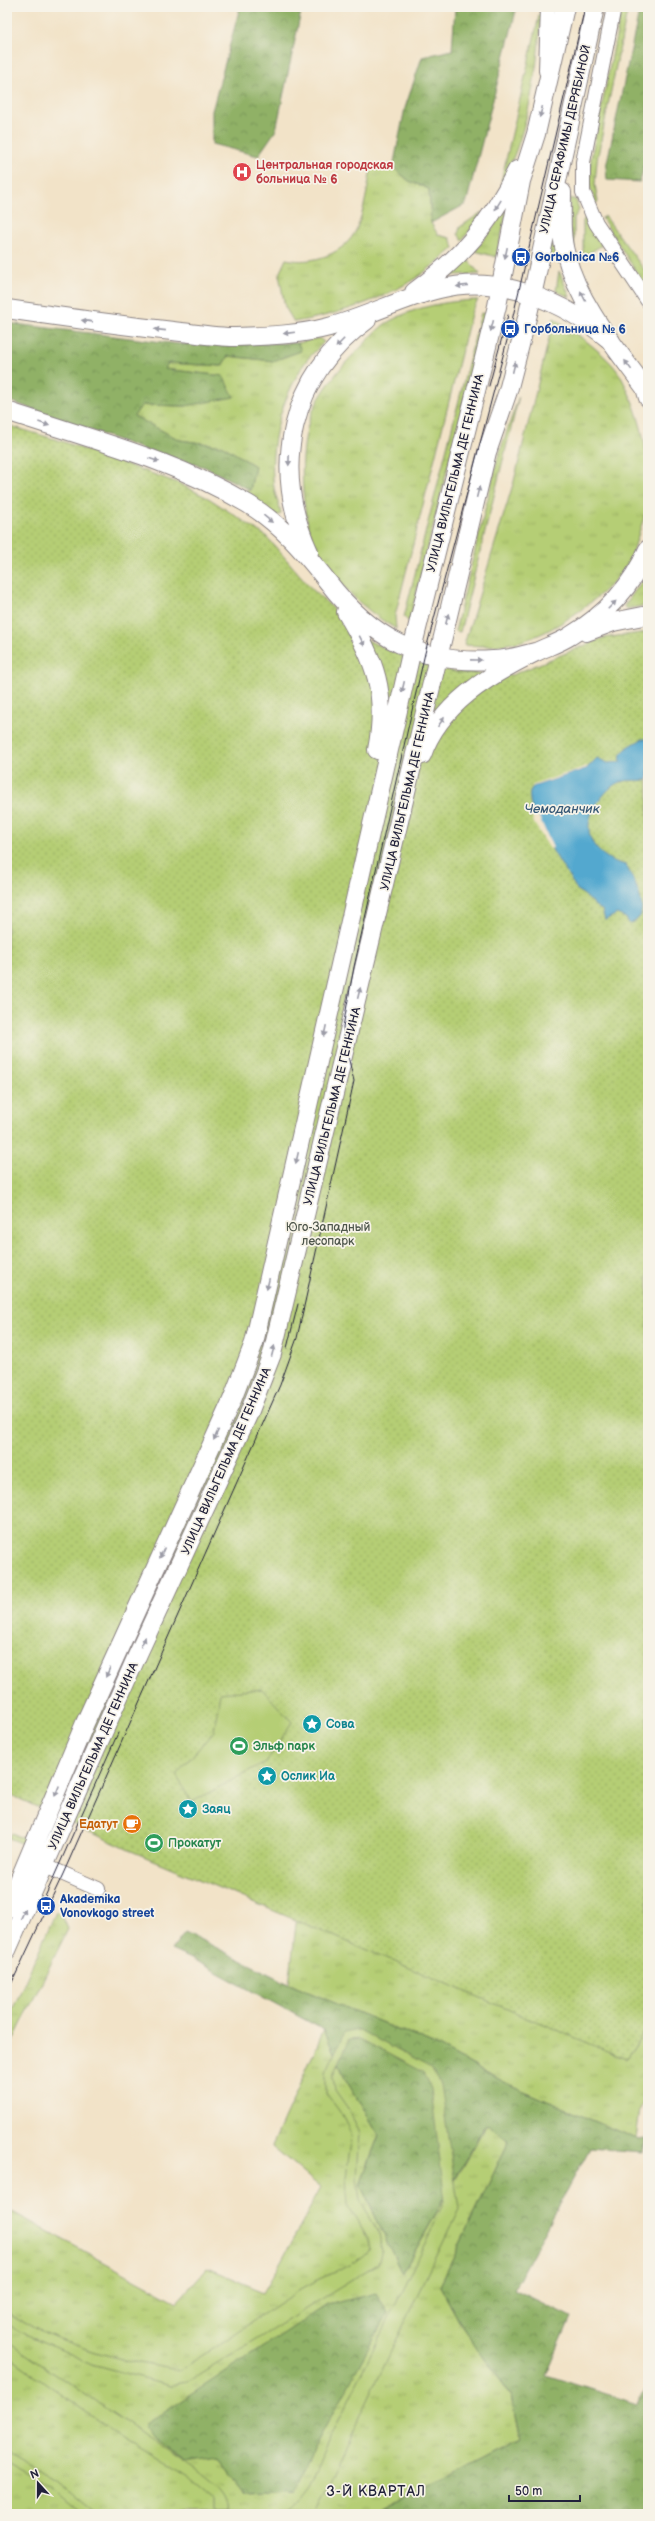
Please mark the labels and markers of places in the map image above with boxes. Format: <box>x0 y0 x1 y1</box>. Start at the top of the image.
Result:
place label: Центральная городская больница № 6 <box>256 158 393 187</box>
hospital icon: Центральная городская больница № 6 <box>231 161 253 183</box>
bus stop icon: Gorbolnica №6 <box>510 246 532 268</box>
place label: Gorbolnica №6 <box>535 250 619 265</box>
bus stop icon: Горбольница № 6 <box>499 318 521 340</box>
place label: Горбольница № 6 <box>524 322 626 337</box>
place icon: Сова <box>301 1713 323 1735</box>
place label: Сова <box>326 1717 355 1732</box>
sports icon: Эльф парк <box>228 1735 250 1757</box>
place label: Эльф парк <box>253 1739 315 1754</box>
place icon: Ослик Иа <box>256 1765 278 1787</box>
place label: Ослик Иа <box>281 1769 336 1784</box>
place icon: Заяц <box>177 1798 199 1820</box>
place label: Заяц <box>202 1802 231 1817</box>
cafe icon: Едатут <box>121 1813 143 1835</box>
place label: Едатут <box>79 1817 118 1832</box>
sports icon: Прокатут <box>143 1832 165 1854</box>
place label: Прокатут <box>168 1836 222 1851</box>
place label: Akademika Vonovkogo street <box>59 1892 154 1921</box>
bus stop icon: Akademika Vonovkogo street <box>35 1895 57 1917</box>

